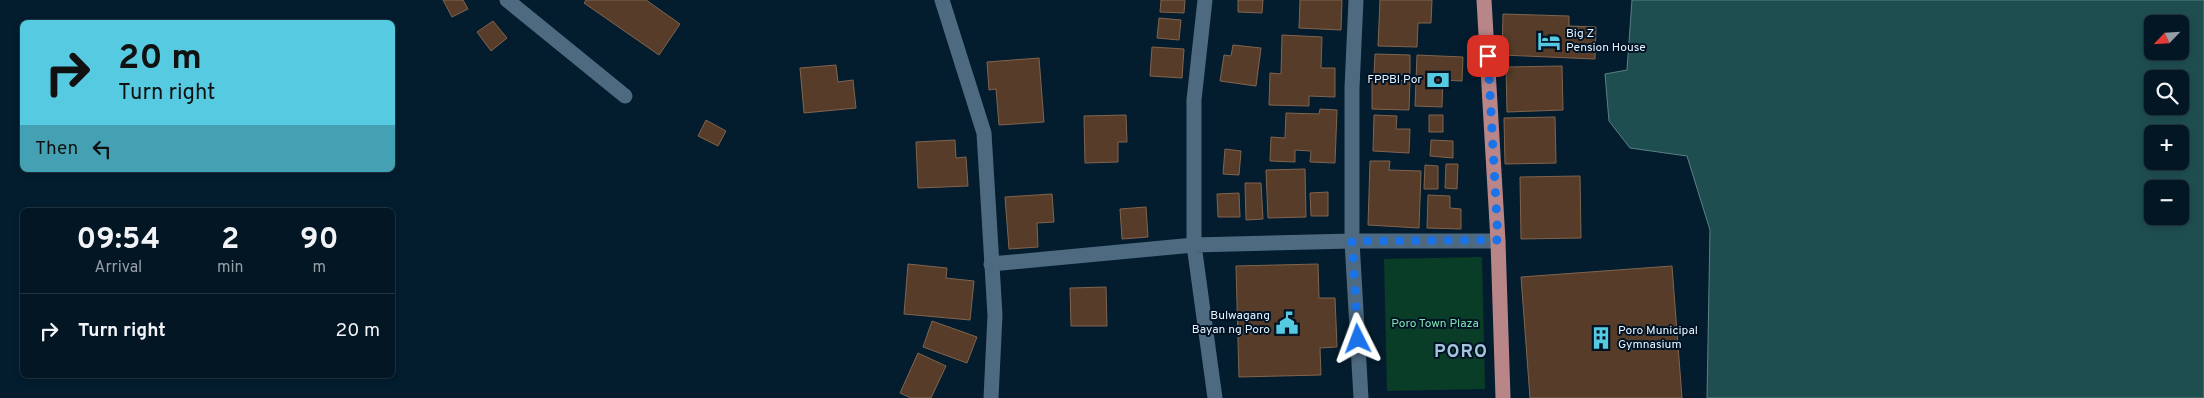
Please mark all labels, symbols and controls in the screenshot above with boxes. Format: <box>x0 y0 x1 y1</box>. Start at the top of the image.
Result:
north arrow <box>2144 15 2189 60</box>
map controls <box>2144 15 2189 225</box>
place label: Big Z Pension House <box>1566 26 1646 56</box>
hotel icon: Big Z Pension House <box>1536 28 1562 54</box>
pin <box>1467 35 1509 77</box>
text: 20 m <box>118 37 202 81</box>
icon: right <box>35 40 100 105</box>
icon: arrive <box>1474 42 1502 70</box>
bank icon: FPPBI Por <box>1425 67 1451 93</box>
button: search <box>2144 70 2189 115</box>
place label: FPPBI Por <box>1367 72 1422 88</box>
text: Turn right <box>118 80 215 107</box>
button: + <box>2144 125 2189 170</box>
icon: left <box>88 135 116 163</box>
text: Then <box>35 137 78 161</box>
button: − <box>2144 180 2189 225</box>
text: 09:54 <box>77 222 160 259</box>
text: 2 <box>221 222 239 259</box>
text: 90 <box>300 222 338 259</box>
text: Arrival <box>95 258 142 278</box>
text: min <box>217 258 244 278</box>
text: m <box>312 258 326 278</box>
place label: Bulwagang Bayan ng Poro <box>1192 308 1270 338</box>
public building icon: Bulwagang Bayan ng Poro <box>1274 310 1300 336</box>
position arrow <box>1331 312 1383 364</box>
park label: Poro Town Plaza <box>1391 316 1479 332</box>
icon: right <box>35 317 63 345</box>
text: Turn right <box>78 319 166 343</box>
text: 20 m <box>336 319 380 343</box>
place label: Poro Municipal Gymnasium <box>1618 323 1698 353</box>
building icon: Poro Municipal Gymnasium <box>1588 325 1614 351</box>
district label: PORO <box>1434 341 1488 364</box>

